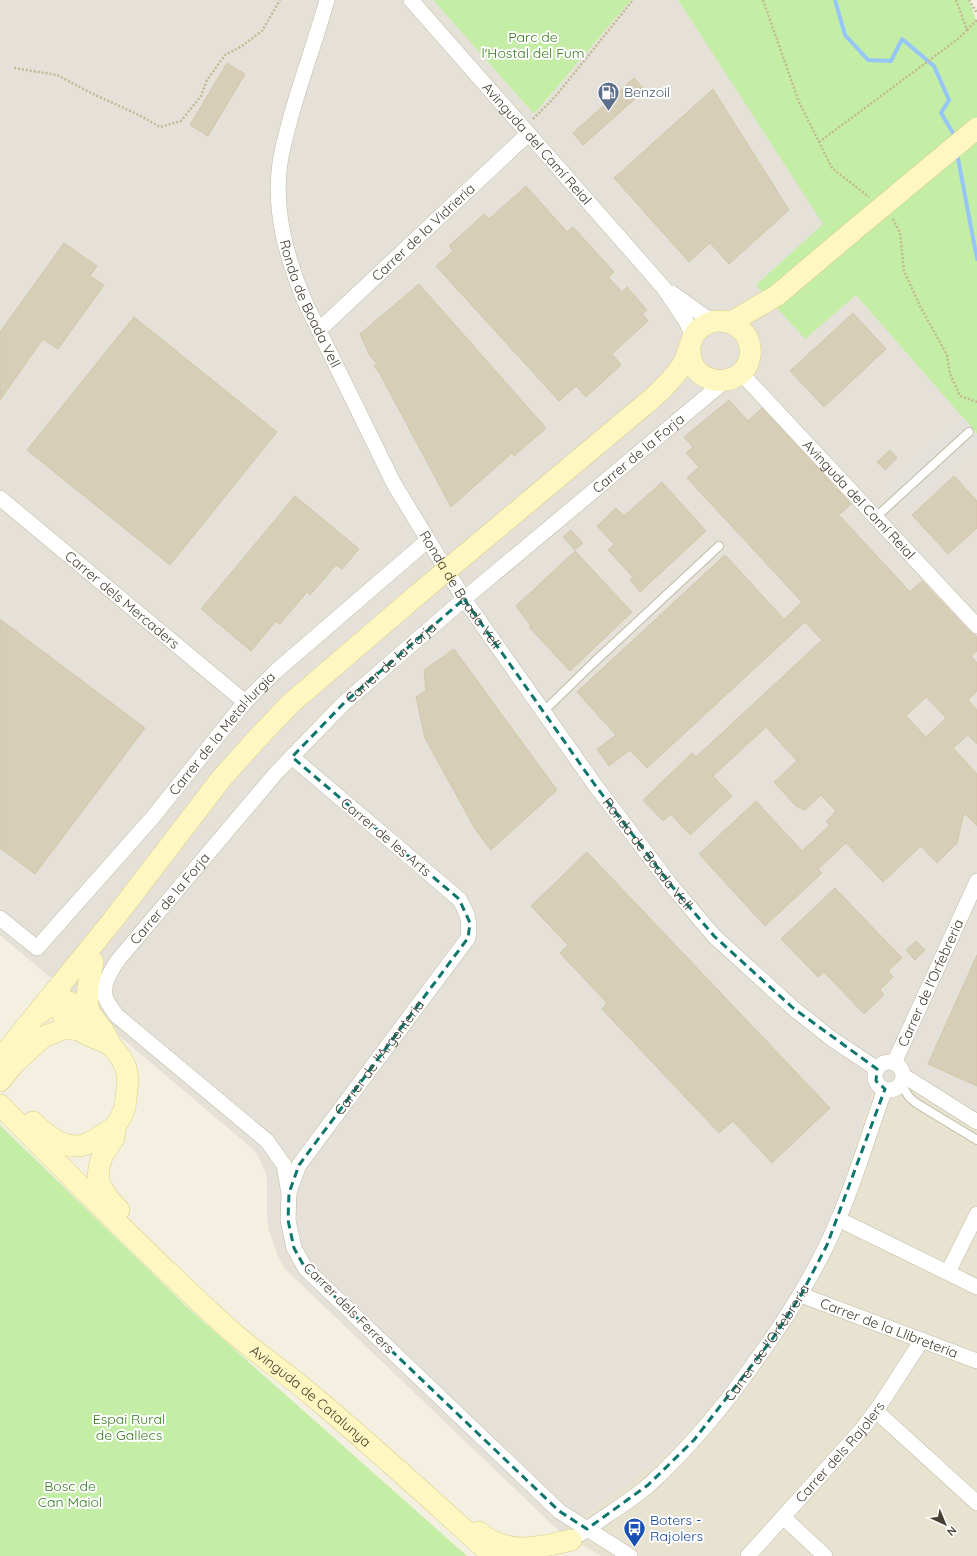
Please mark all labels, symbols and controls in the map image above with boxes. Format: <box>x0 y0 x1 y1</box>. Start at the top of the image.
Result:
park label: Parc de l'Hostal del Fum <box>481 28 585 62</box>
street label: Avinguda del Camí Reial <box>478 79 596 209</box>
fuel station icon: Benzoil <box>596 79 622 112</box>
place label: Benzoil <box>624 83 670 101</box>
street label: Carrer de la Vidrieria <box>368 179 479 285</box>
street label: Ronda de Boada Vell <box>276 238 345 371</box>
street label: Carrer de la Forja <box>588 410 688 497</box>
street label: Avinguda del Camí Reial <box>799 436 919 563</box>
street label: Ronda de Boada Vell <box>415 527 505 652</box>
street label: Carrer dels Mercaders <box>61 547 183 653</box>
street label: Carrer de la Forja <box>341 618 440 707</box>
street label: Carrer de la Metal·lurgia <box>165 668 279 799</box>
street label: Carrer de les Arts <box>337 794 435 880</box>
street label: Ronda de Boada Vell <box>599 794 697 913</box>
street label: Carrer de la Forja <box>126 849 214 948</box>
street label: Carrer de l'Orfebreria <box>894 916 967 1050</box>
street label: Carrer de l'Argenteria <box>330 996 428 1119</box>
street label: Carrer dels Ferrers <box>300 1259 398 1357</box>
street label: Carrer de l'Orfebreria <box>720 1281 813 1405</box>
street label: Carrer de la Llibreteria <box>818 1294 960 1362</box>
street label: Avinguda de Catalunya <box>246 1341 375 1451</box>
street label: Carrer dels Rajolers <box>791 1398 889 1506</box>
park label: Espai Rural de Gallecs <box>93 1410 165 1444</box>
park label: Bosc de Can Maiol <box>38 1477 102 1511</box>
north arrow <box>925 1504 965 1544</box>
place label: Boters - Rajolers <box>650 1511 703 1545</box>
bus stop icon: Boters - Rajolers <box>622 1515 648 1548</box>
text: N <box>944 1523 960 1539</box>

